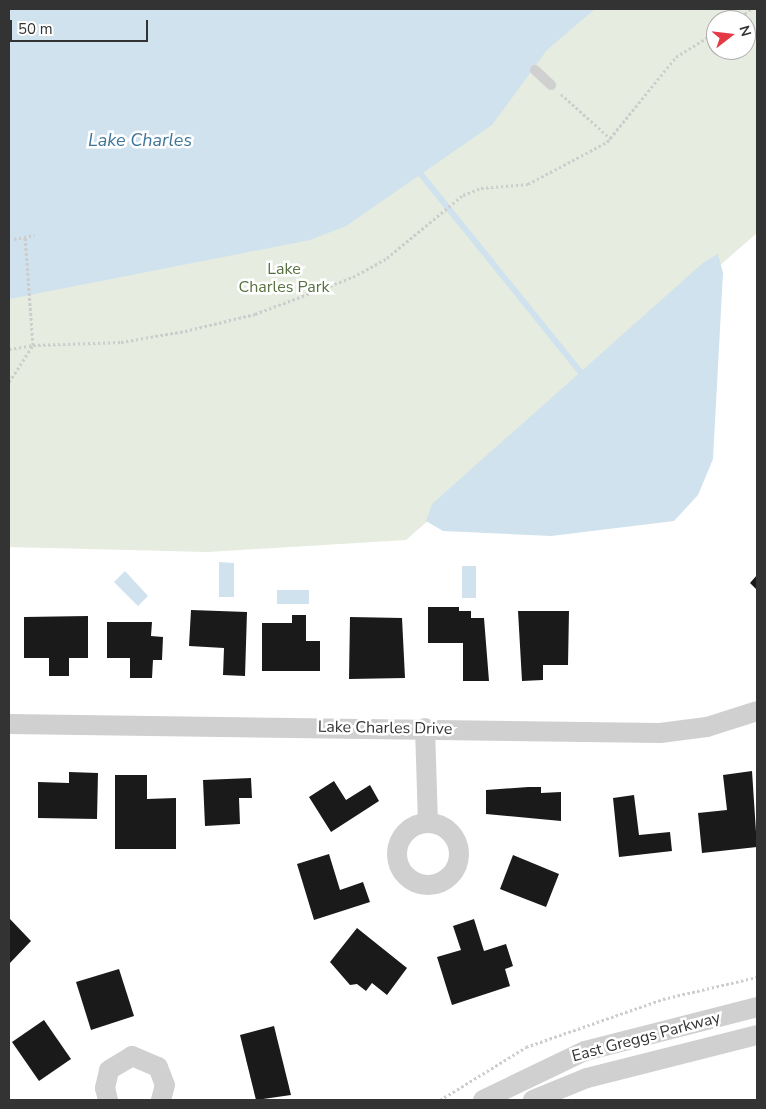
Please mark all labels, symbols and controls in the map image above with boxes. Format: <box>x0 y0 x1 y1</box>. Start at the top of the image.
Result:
scale bar <box>12 10 150 42</box>
north arrow <box>706 10 756 60</box>
text: 50 m <box>18 19 53 39</box>
text: N <box>734 23 756 39</box>
water label: Lake Charles <box>88 129 192 151</box>
park label: Lake Charles Park <box>239 259 329 297</box>
street label: Lake Charles Drive <box>318 717 452 739</box>
street label: East Greggs Parkway <box>570 1008 722 1066</box>

